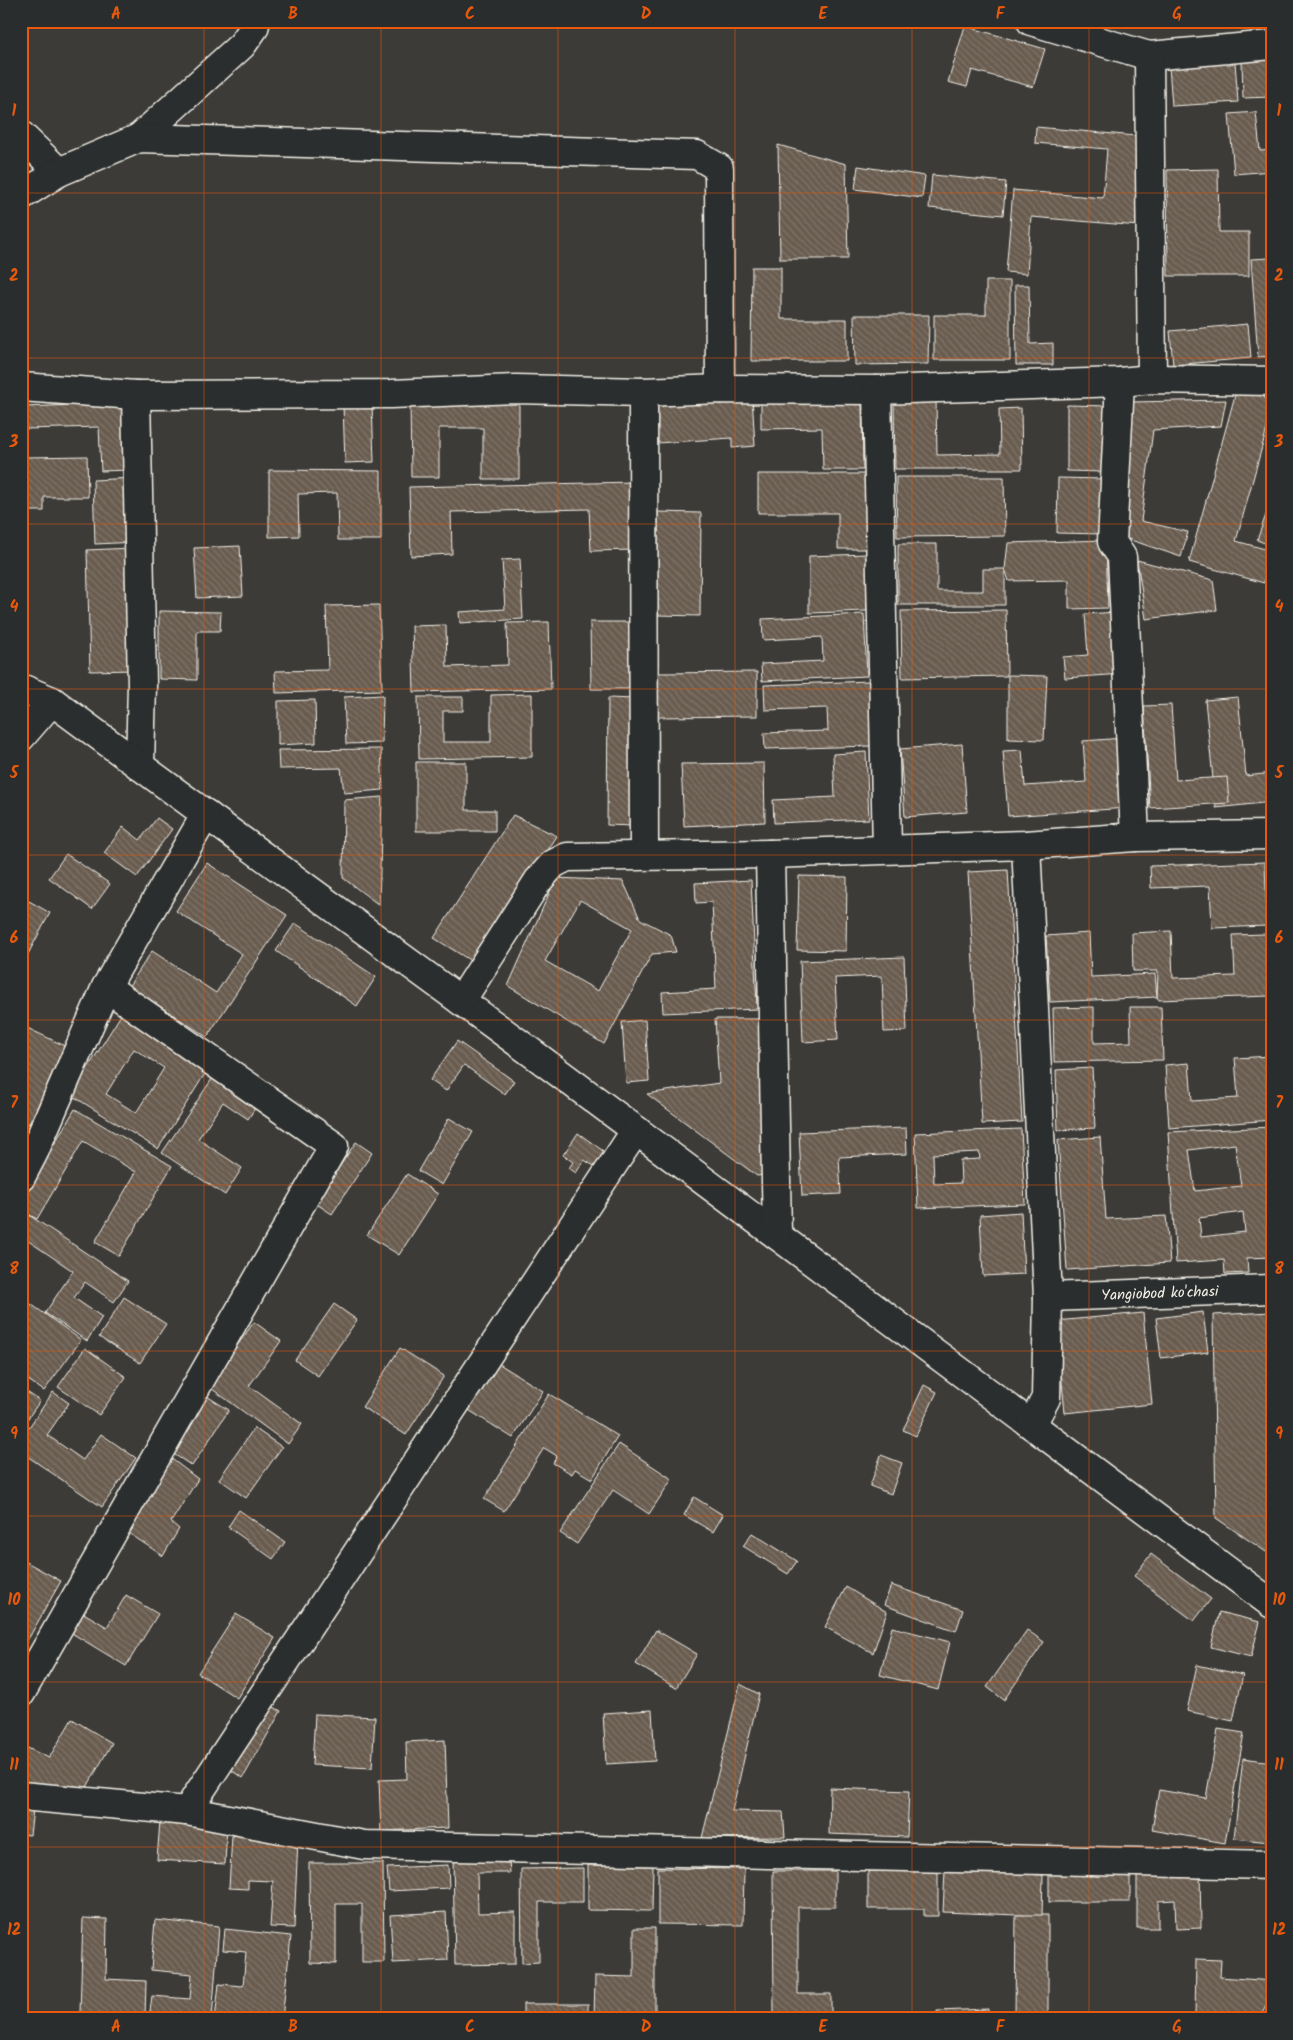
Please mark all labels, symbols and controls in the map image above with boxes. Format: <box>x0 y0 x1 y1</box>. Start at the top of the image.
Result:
text: A <box>111 2 121 27</box>
text: B <box>288 2 298 27</box>
text: C <box>465 2 475 27</box>
text: D <box>641 2 652 27</box>
text: E <box>819 2 829 27</box>
text: F <box>996 2 1006 27</box>
text: G <box>1172 2 1182 27</box>
text: 1 <box>12 99 17 124</box>
text: 1 <box>1277 99 1282 124</box>
text: 2 <box>9 264 19 289</box>
text: 2 <box>1274 264 1284 289</box>
text: 3 <box>9 430 19 455</box>
text: 3 <box>1274 430 1284 455</box>
text: 4 <box>10 595 19 620</box>
text: 4 <box>1275 595 1284 620</box>
text: 5 <box>9 761 20 786</box>
text: 5 <box>1274 761 1285 786</box>
text: 6 <box>10 926 19 951</box>
text: 6 <box>1275 926 1284 951</box>
text: 7 <box>10 1091 18 1116</box>
text: 7 <box>1275 1091 1283 1116</box>
text: 8 <box>9 1257 19 1282</box>
text: 8 <box>1274 1257 1284 1282</box>
street label: Yangiobod ko'chasi <box>1101 1280 1220 1308</box>
text: 9 <box>10 1422 18 1447</box>
text: 9 <box>1275 1422 1283 1447</box>
text: 10 <box>7 1588 21 1613</box>
text: 10 <box>1272 1588 1286 1613</box>
text: 11 <box>9 1753 19 1778</box>
text: 11 <box>1274 1753 1284 1778</box>
text: 12 <box>7 1918 21 1943</box>
text: 12 <box>1272 1918 1286 1943</box>
text: A <box>111 2015 121 2040</box>
text: B <box>288 2015 298 2040</box>
text: C <box>465 2015 475 2040</box>
text: D <box>641 2015 652 2040</box>
text: E <box>819 2015 829 2040</box>
text: F <box>996 2015 1006 2040</box>
text: G <box>1172 2015 1182 2040</box>

